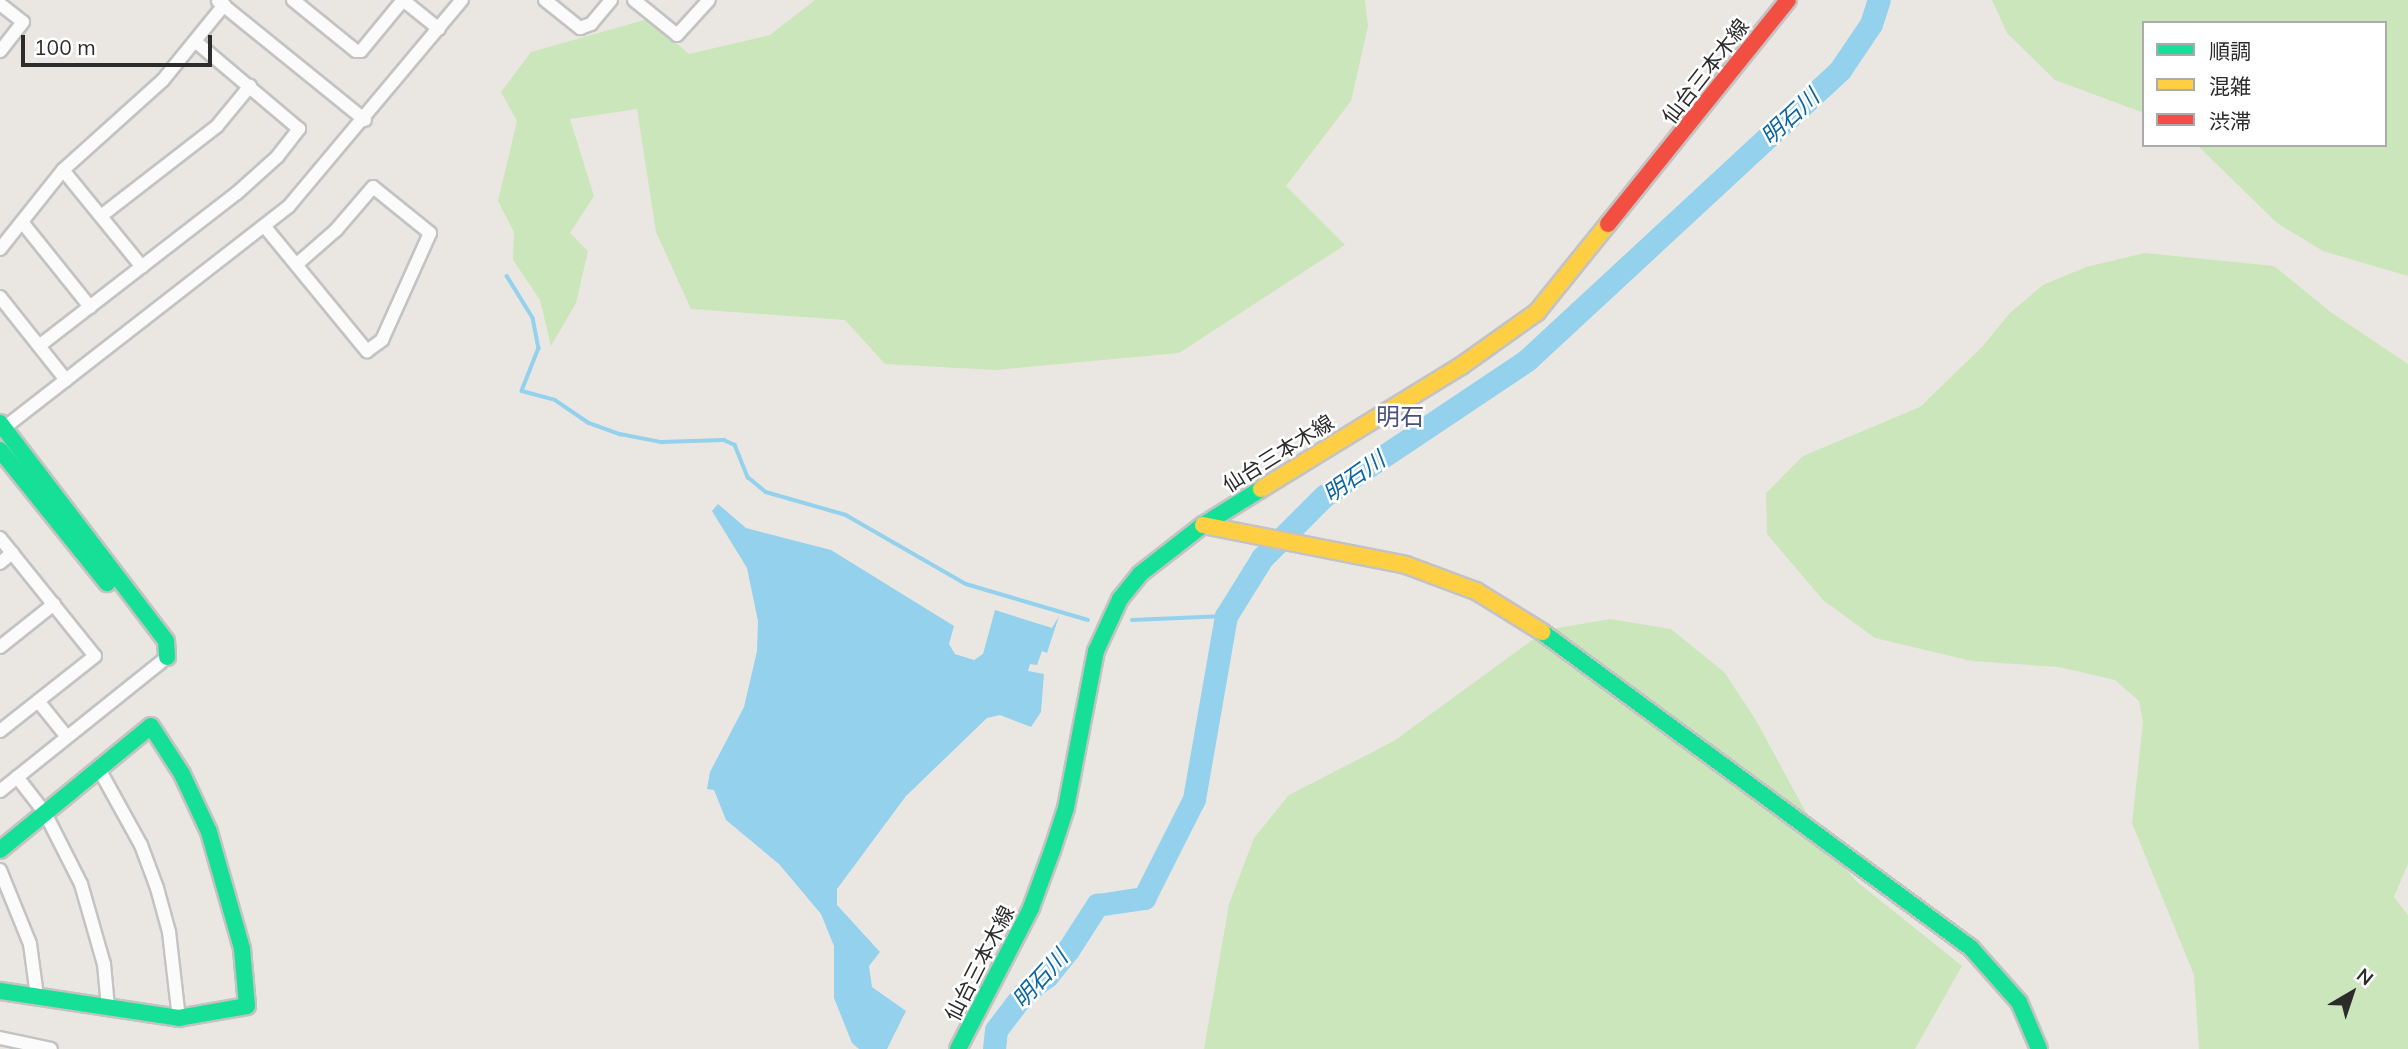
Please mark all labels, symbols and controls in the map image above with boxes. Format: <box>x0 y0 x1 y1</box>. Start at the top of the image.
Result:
street label: 仙台三本木線 <box>1656 14 1754 128</box>
scale bar <box>24 21 215 65</box>
legend <box>2142 21 2387 147</box>
text: 100 m <box>34 34 96 60</box>
text: 順調 <box>2209 38 2251 64</box>
text: 混雑 <box>2209 73 2251 99</box>
water label: 明石川 <box>1755 83 1825 151</box>
text: 渋滞 <box>2209 108 2251 134</box>
district label: 明石 <box>1376 403 1424 431</box>
street label: 仙台三本木線 <box>1218 409 1338 497</box>
water label: 明石川 <box>1318 446 1390 508</box>
street label: 仙台三本木線 <box>939 901 1019 1025</box>
water label: 明石川 <box>1007 944 1073 1014</box>
north arrow <box>2317 958 2387 1028</box>
text: N <box>2352 963 2378 991</box>

